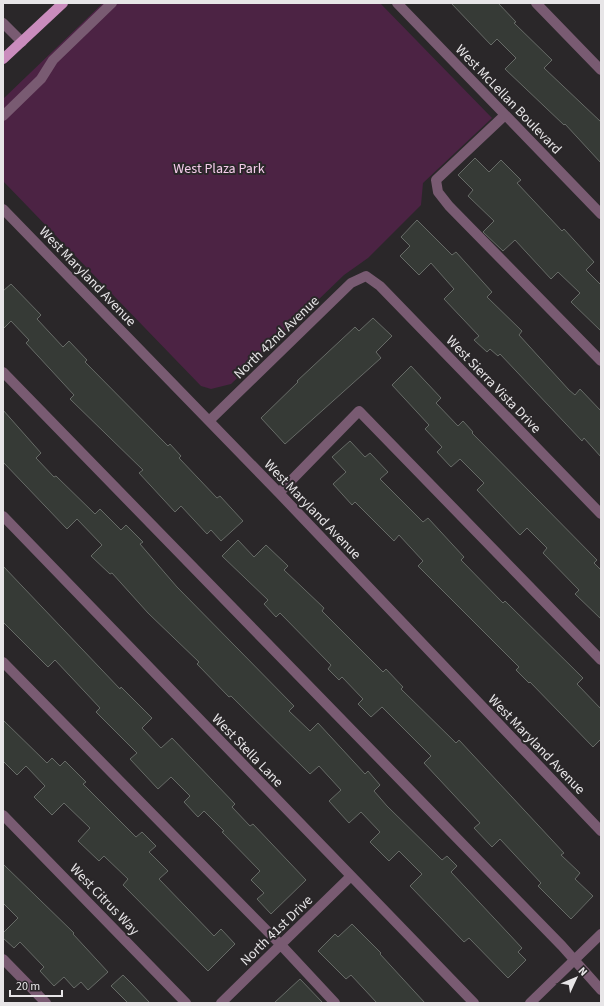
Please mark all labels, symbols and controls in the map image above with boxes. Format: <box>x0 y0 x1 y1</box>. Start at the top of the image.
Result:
street label: West McLellan Boulevard <box>450 40 566 159</box>
park label: West Plaza Park <box>173 159 265 179</box>
street label: West Maryland Avenue <box>34 222 140 331</box>
street label: North 42nd Avenue <box>229 292 324 384</box>
street label: West Sierra Vista Drive <box>441 331 545 438</box>
street label: West Maryland Avenue <box>259 455 365 564</box>
street label: West Maryland Avenue <box>483 690 589 799</box>
street label: West Stella Lane <box>207 710 288 792</box>
street label: West Citrus Way <box>65 859 144 940</box>
street label: North 41st Drive <box>236 891 317 971</box>
north arrow <box>556 958 596 998</box>
text: N <box>575 964 591 979</box>
scale bar <box>10 972 62 998</box>
text: 20 m <box>16 978 40 995</box>

